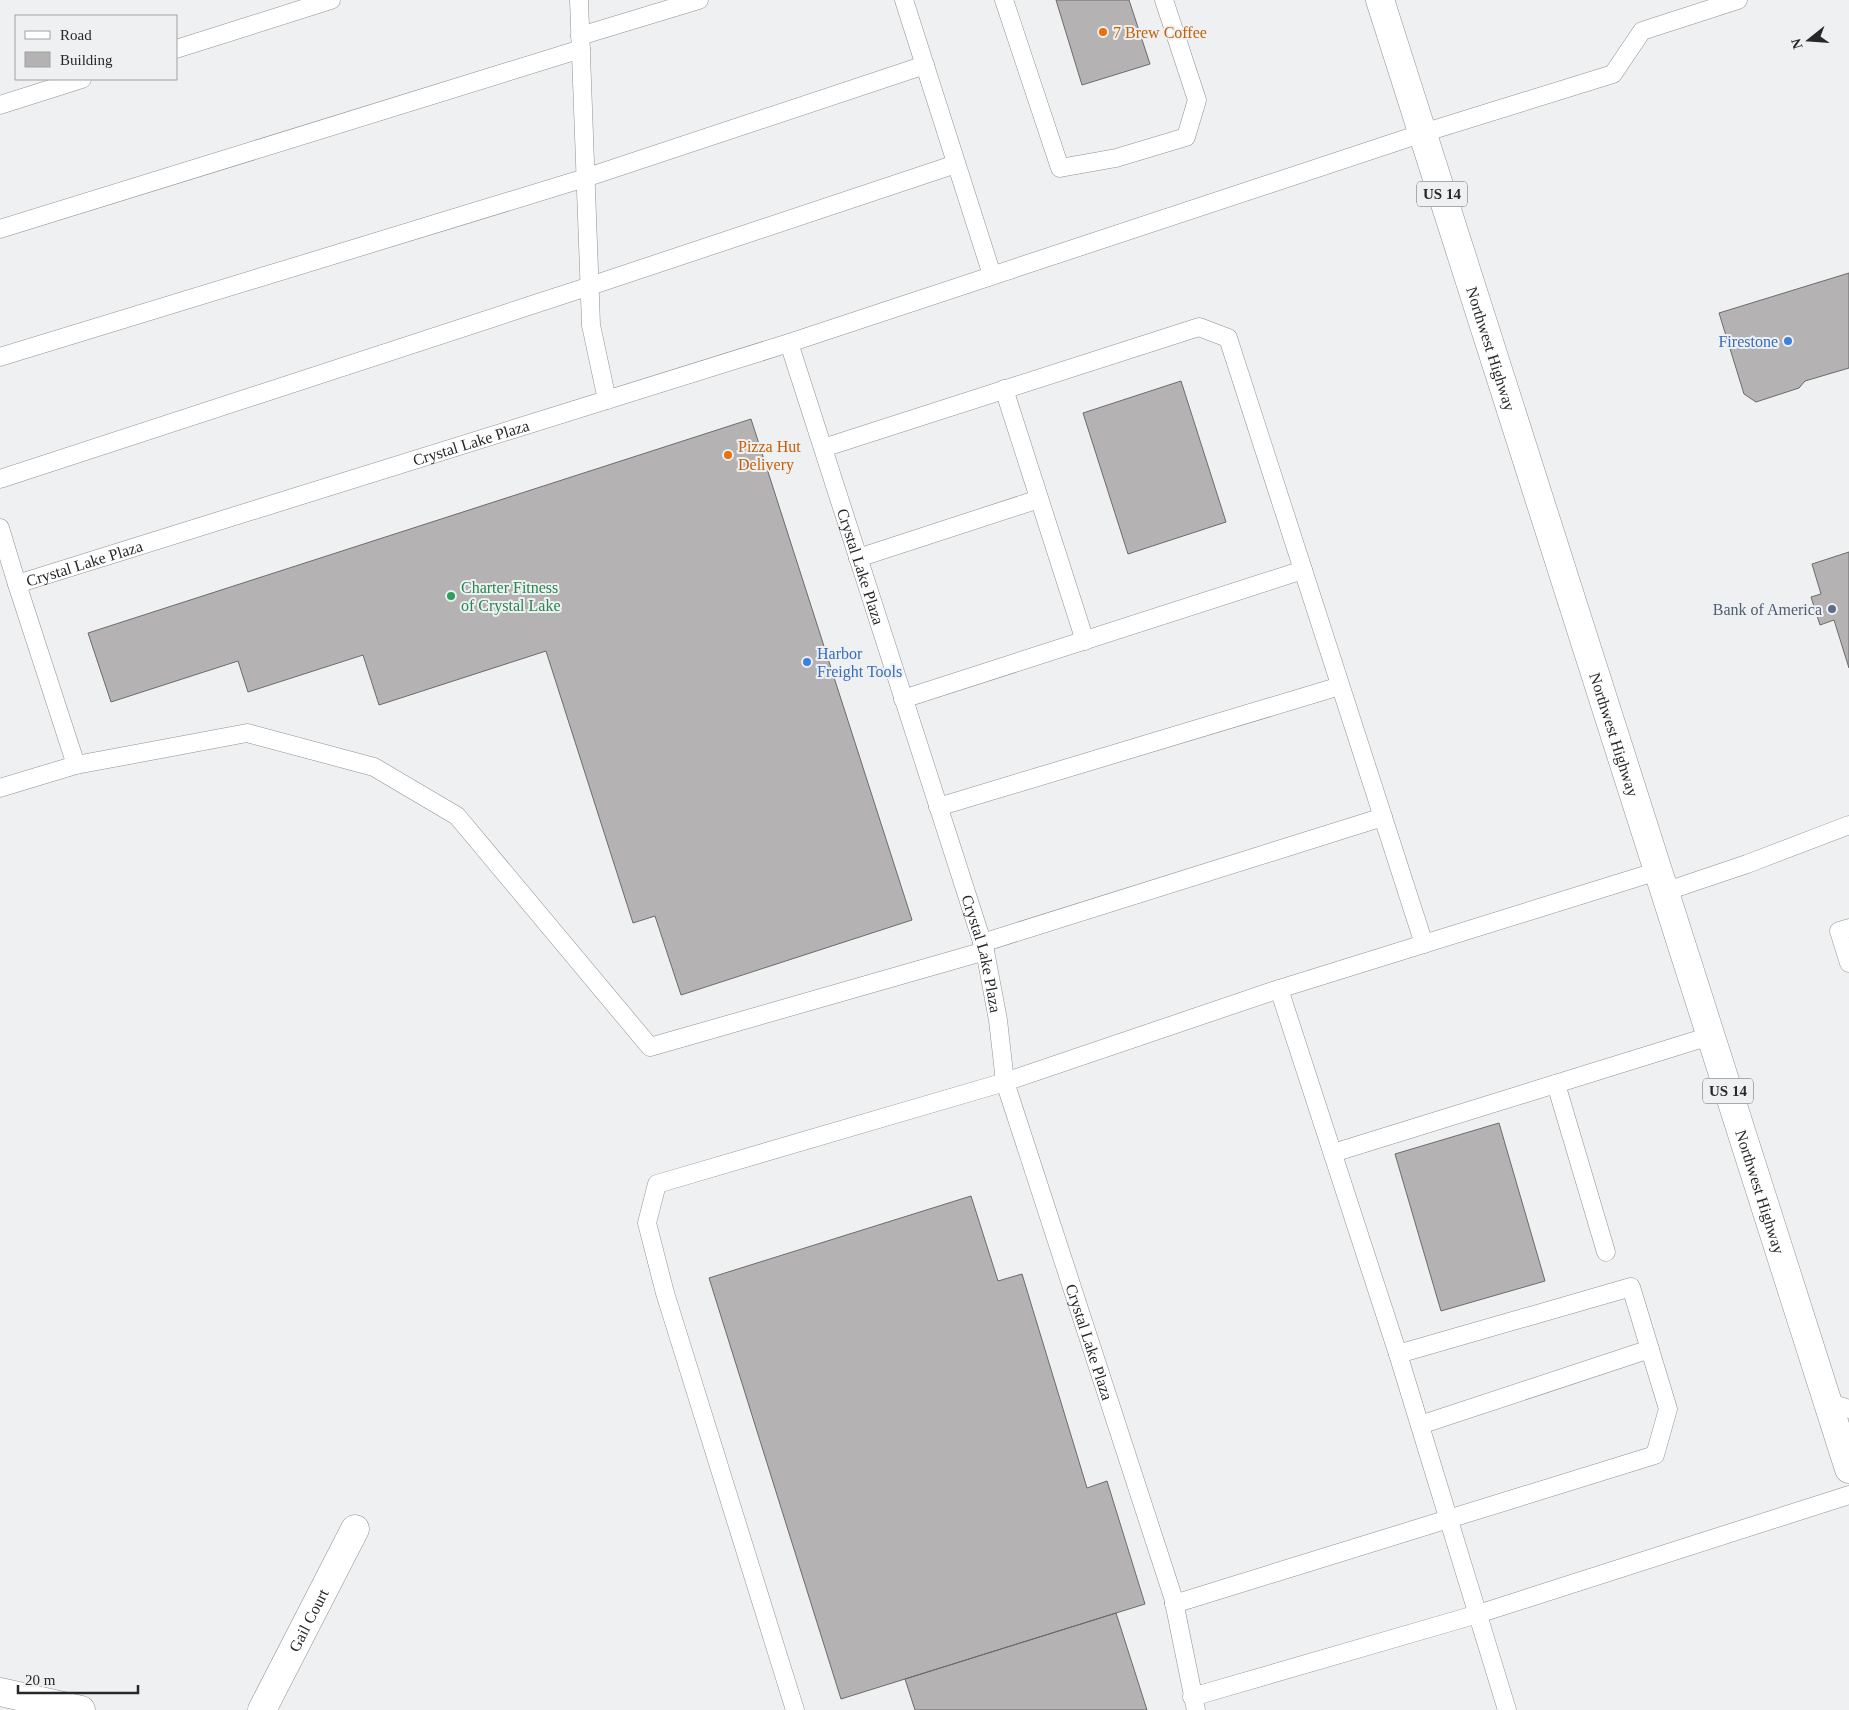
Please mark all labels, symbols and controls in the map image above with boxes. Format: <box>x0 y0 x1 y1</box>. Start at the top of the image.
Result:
legend <box>15 15 178 80</box>
north arrow <box>1784 15 1834 65</box>
place label: 7 Brew Coffee <box>1113 24 1207 41</box>
marker: 7 Brew Coffee <box>1097 26 1109 38</box>
text: Road <box>60 27 92 43</box>
text: N <box>1788 37 1806 51</box>
text: Building <box>60 52 113 68</box>
road number: US 14 <box>1417 182 1467 206</box>
street label: Northwest Highway <box>1463 285 1519 413</box>
place label: Firestone <box>1718 333 1778 350</box>
marker: Firestone <box>1782 335 1794 347</box>
street label: Crystal Lake Plaza <box>411 417 531 469</box>
place label: Pizza Hut Delivery <box>738 438 801 474</box>
marker: Pizza Hut Delivery <box>722 449 734 461</box>
street label: Crystal Lake Plaza <box>834 506 887 627</box>
street label: Crystal Lake Plaza <box>24 537 145 590</box>
place label: Charter Fitness of Crystal Lake <box>461 579 561 615</box>
marker: Charter Fitness of Crystal Lake <box>445 590 457 602</box>
place label: Bank of America <box>1713 601 1822 618</box>
marker: Bank of America <box>1826 603 1838 615</box>
place label: Harbor Freight Tools <box>817 645 902 681</box>
marker: Harbor Freight Tools <box>801 656 813 668</box>
street label: Northwest Highway <box>1586 670 1642 799</box>
street label: Crystal Lake Plaza <box>958 893 1004 1014</box>
road number: US 14 <box>1703 1078 1753 1104</box>
street label: Northwest Highway <box>1732 1128 1788 1256</box>
street label: Crystal Lake Plaza <box>1062 1282 1116 1402</box>
street label: Gail Court <box>285 1586 332 1655</box>
scale bar <box>18 1662 138 1694</box>
text: 20 m <box>25 1672 56 1688</box>

